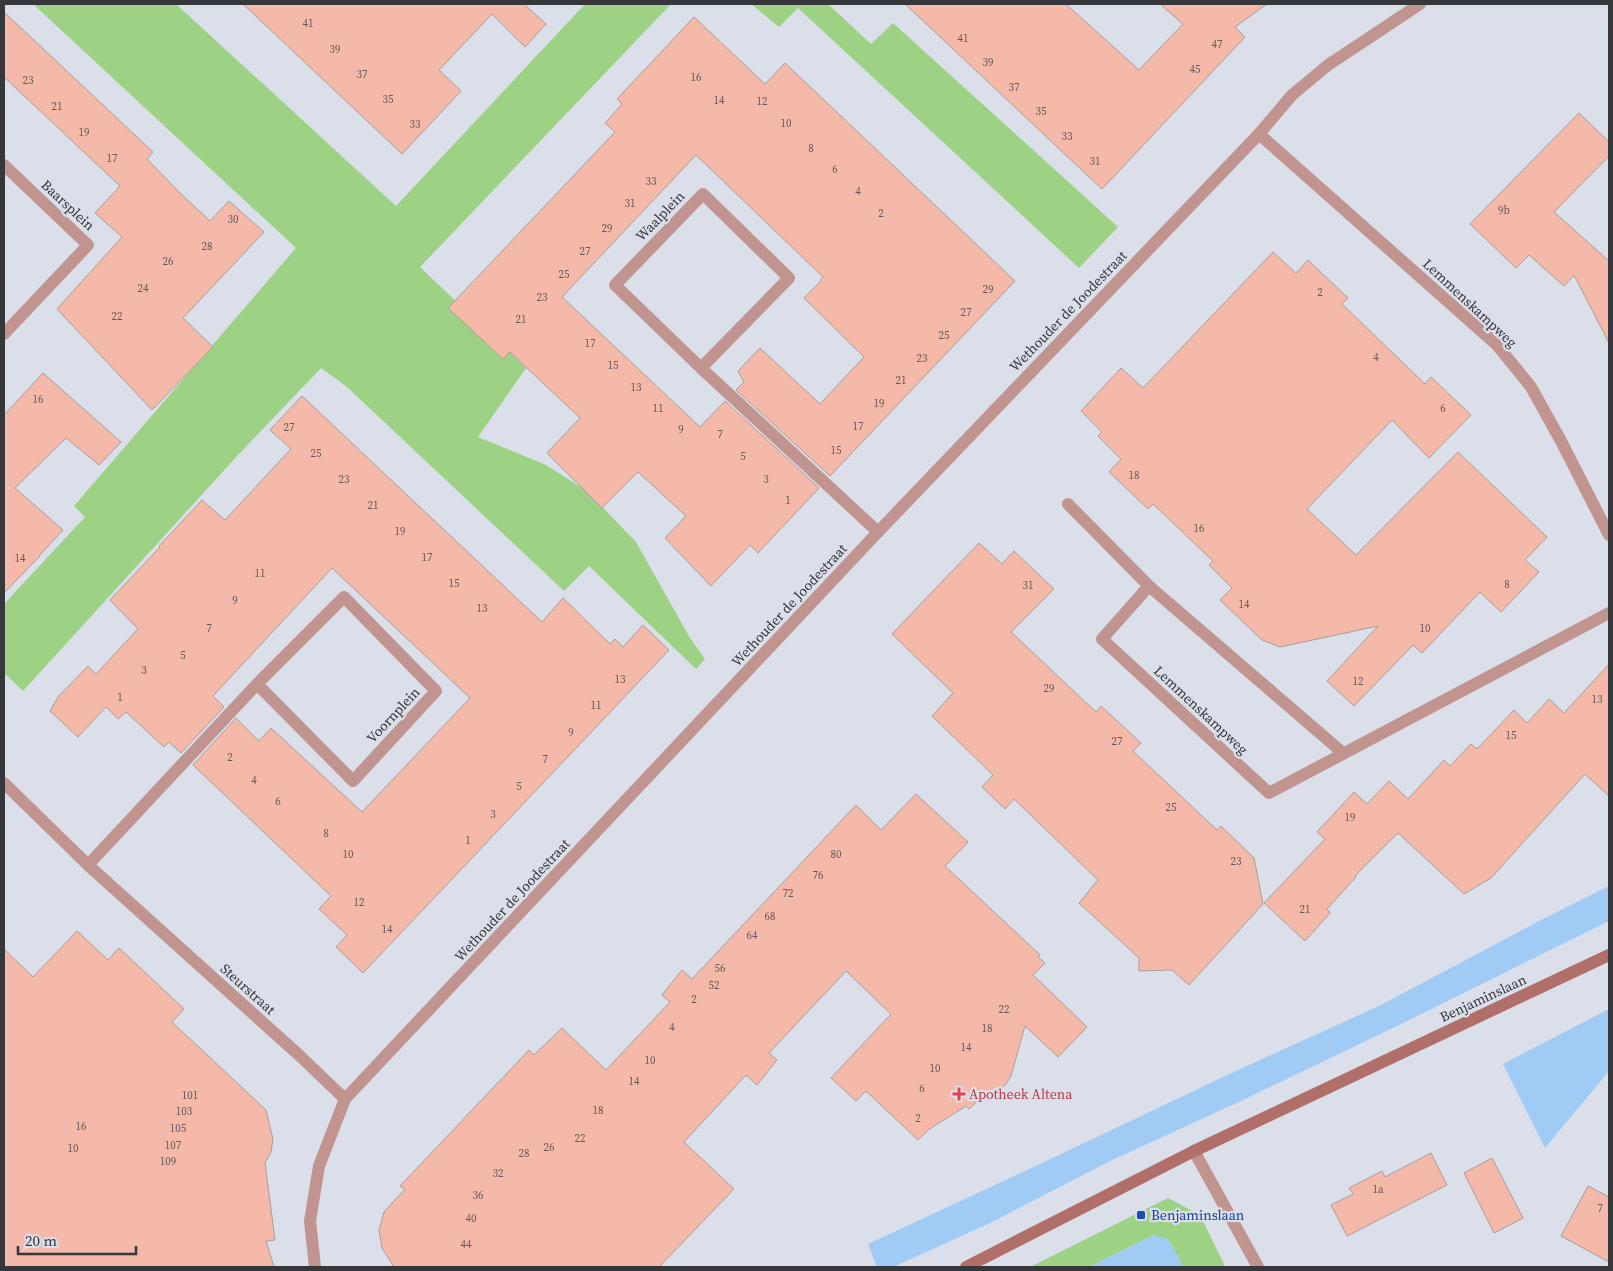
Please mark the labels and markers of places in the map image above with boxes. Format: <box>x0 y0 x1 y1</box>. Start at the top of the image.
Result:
place label: Apotheek Altena <box>969 1084 1073 1104</box>
marker: Apotheek Altena <box>953 1088 965 1100</box>
place label: Benjaminslaan <box>1151 1205 1245 1225</box>
marker: Benjaminslaan <box>1135 1209 1147 1221</box>

